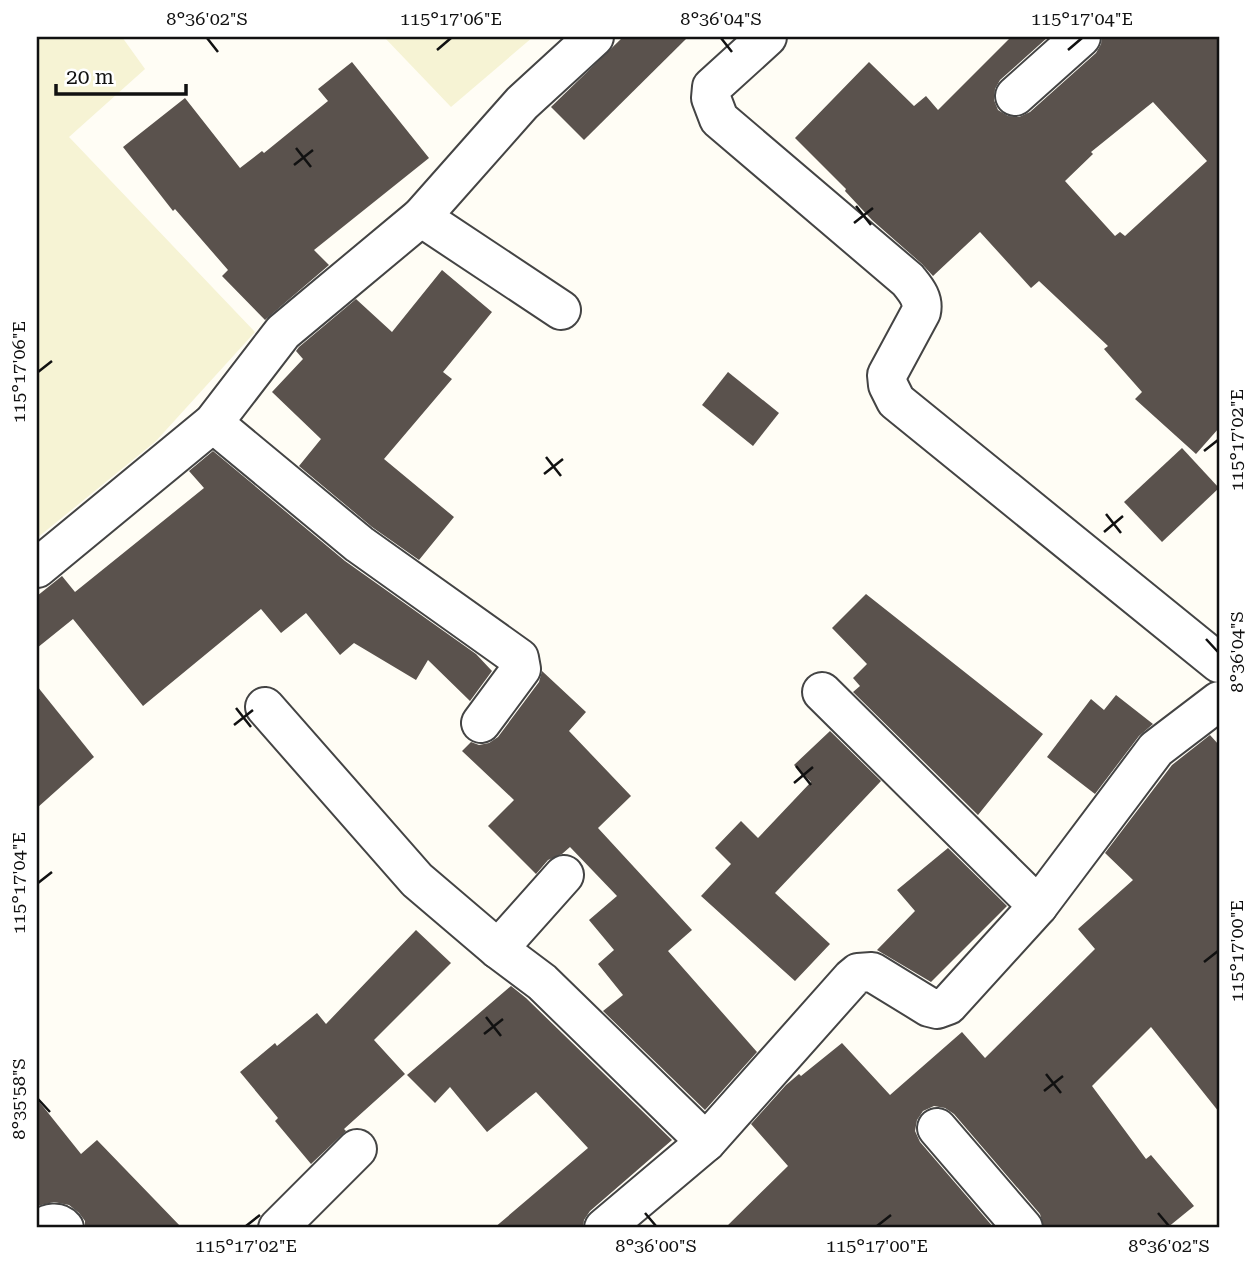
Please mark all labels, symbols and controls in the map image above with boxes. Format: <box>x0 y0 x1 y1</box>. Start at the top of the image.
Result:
text: 8°36'02"S <box>166 8 248 29</box>
text: 115°17'06"E <box>400 8 502 29</box>
text: 8°36'04"S <box>680 8 762 29</box>
text: 115°17'04"E <box>1031 8 1133 29</box>
scale bar <box>56 52 186 96</box>
text: 20 m <box>66 65 114 89</box>
text: 115°17'06"E <box>8 321 29 423</box>
text: 115°17'02"E <box>1226 389 1247 491</box>
text: 8°36'04"S <box>1226 611 1247 693</box>
text: 115°17'04"E <box>8 832 29 934</box>
text: 115°17'00"E <box>1226 900 1247 1002</box>
text: 8°35'58"S <box>8 1058 29 1140</box>
text: 115°17'02"E <box>195 1235 297 1256</box>
text: 8°36'00"S <box>615 1235 697 1256</box>
text: 115°17'00"E <box>826 1235 928 1256</box>
text: 8°36'02"S <box>1128 1235 1210 1256</box>

